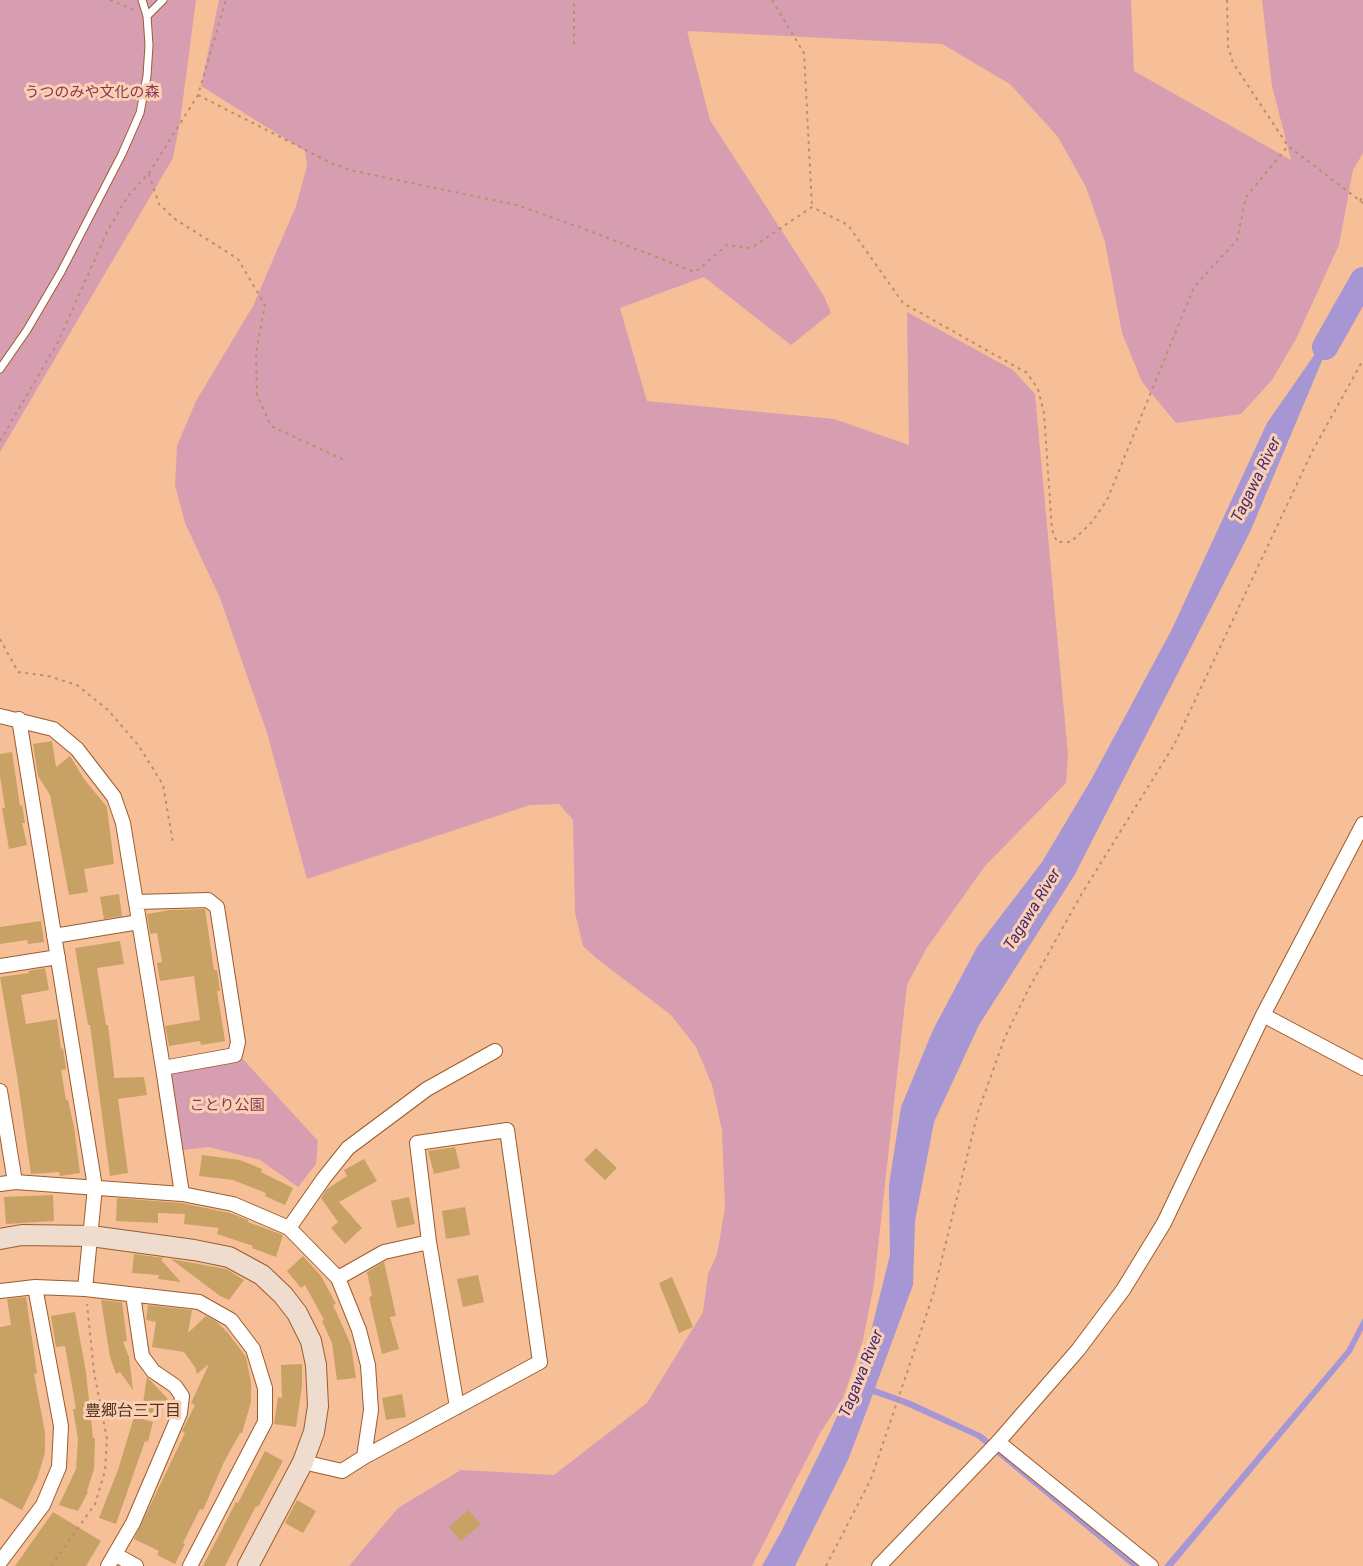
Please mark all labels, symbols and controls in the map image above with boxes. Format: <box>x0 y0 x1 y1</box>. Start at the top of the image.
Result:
park label: うつのみや文化の森 <box>25 84 159 102</box>
water label: Tagawa River <box>1228 434 1286 526</box>
water label: Tagawa River <box>1000 866 1066 954</box>
park label: ことり公園 <box>190 1097 264 1115</box>
water label: Tagawa River <box>836 1328 888 1420</box>
district label: 豊郷台三丁目 <box>85 1402 181 1422</box>

